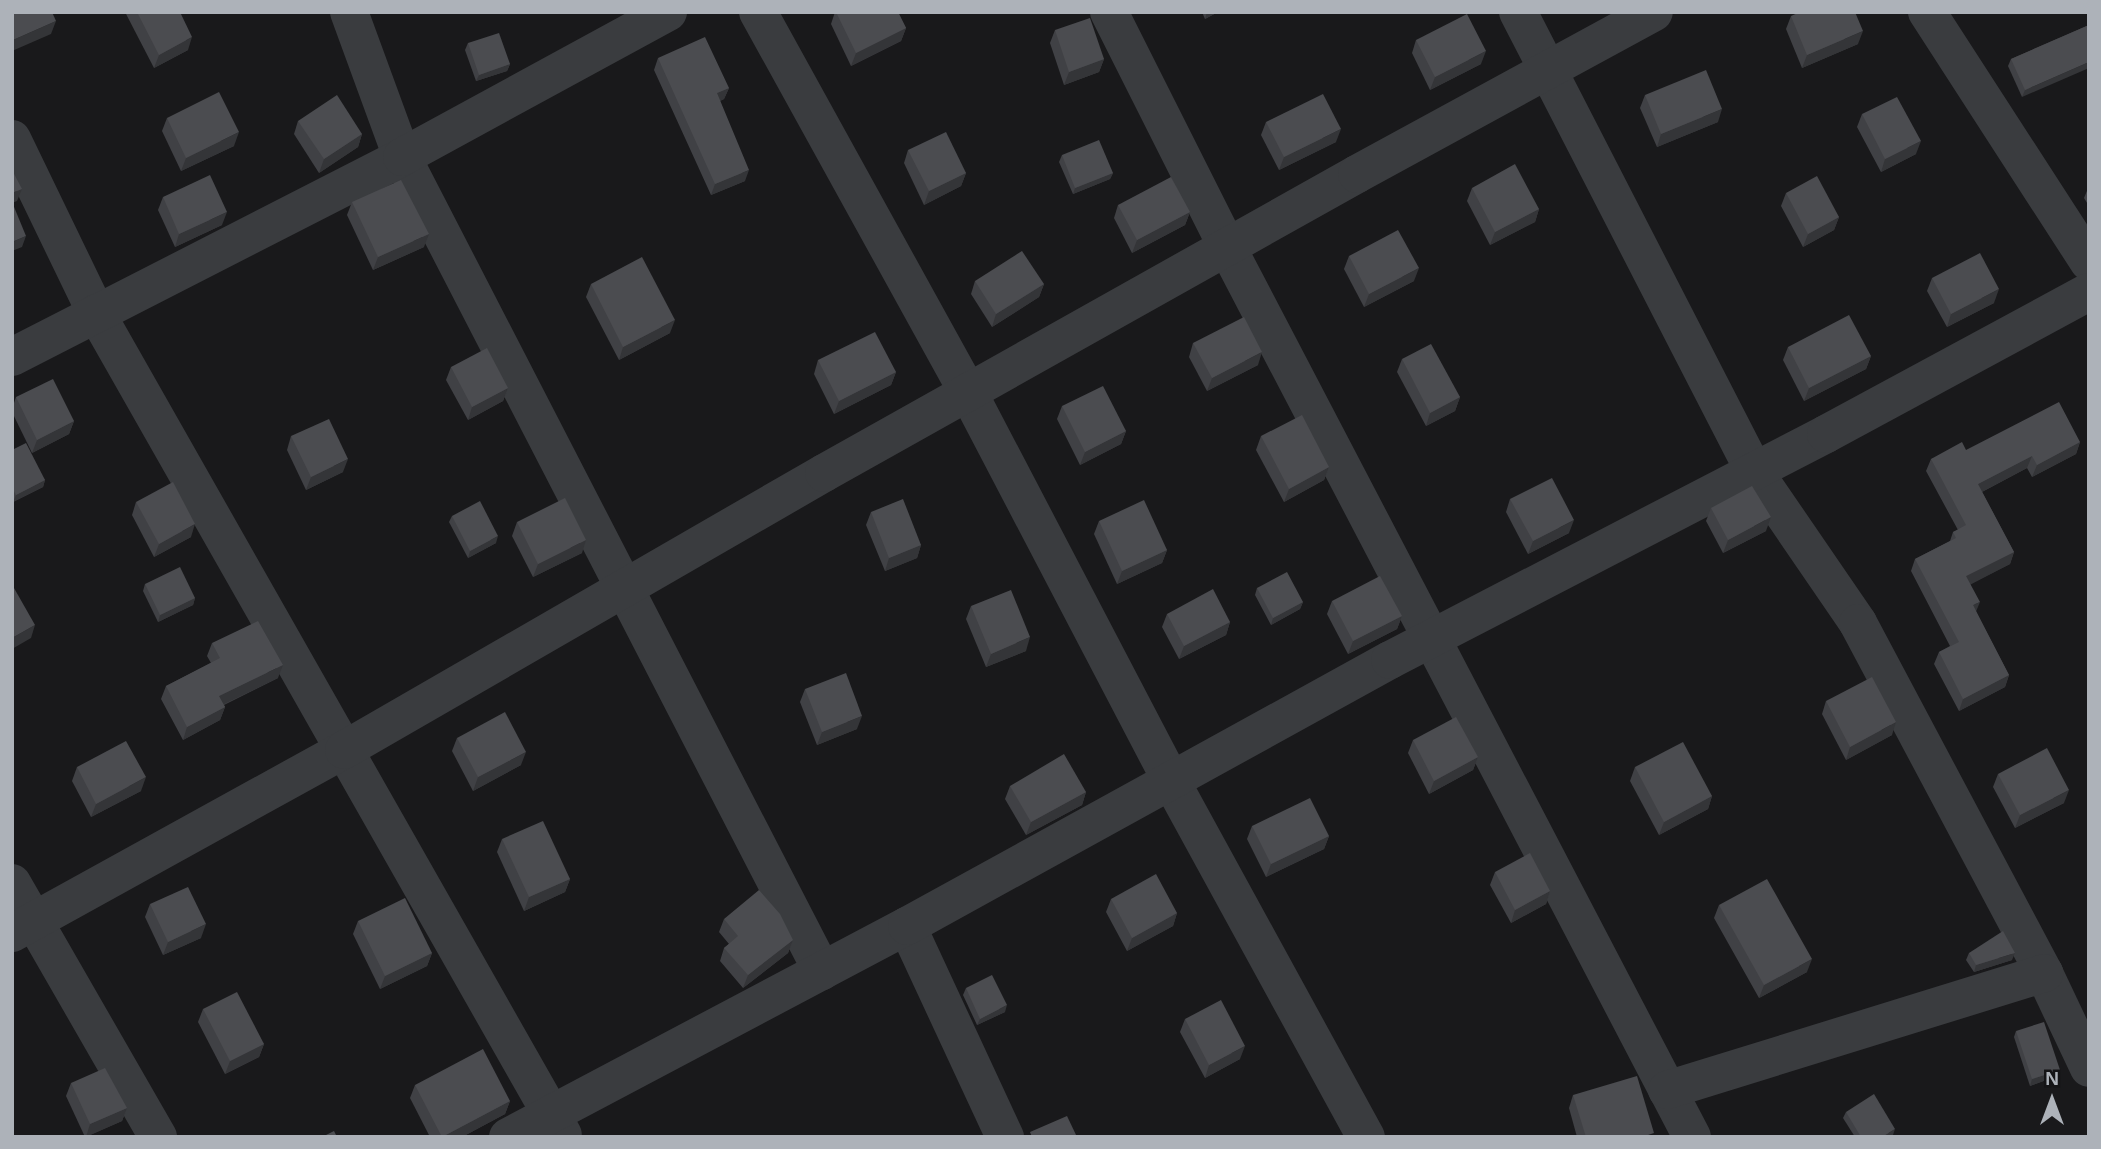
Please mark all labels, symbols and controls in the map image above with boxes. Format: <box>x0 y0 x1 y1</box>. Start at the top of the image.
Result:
north arrow <box>2017 1065 2087 1135</box>
text: N <box>2045 1068 2059 1089</box>

